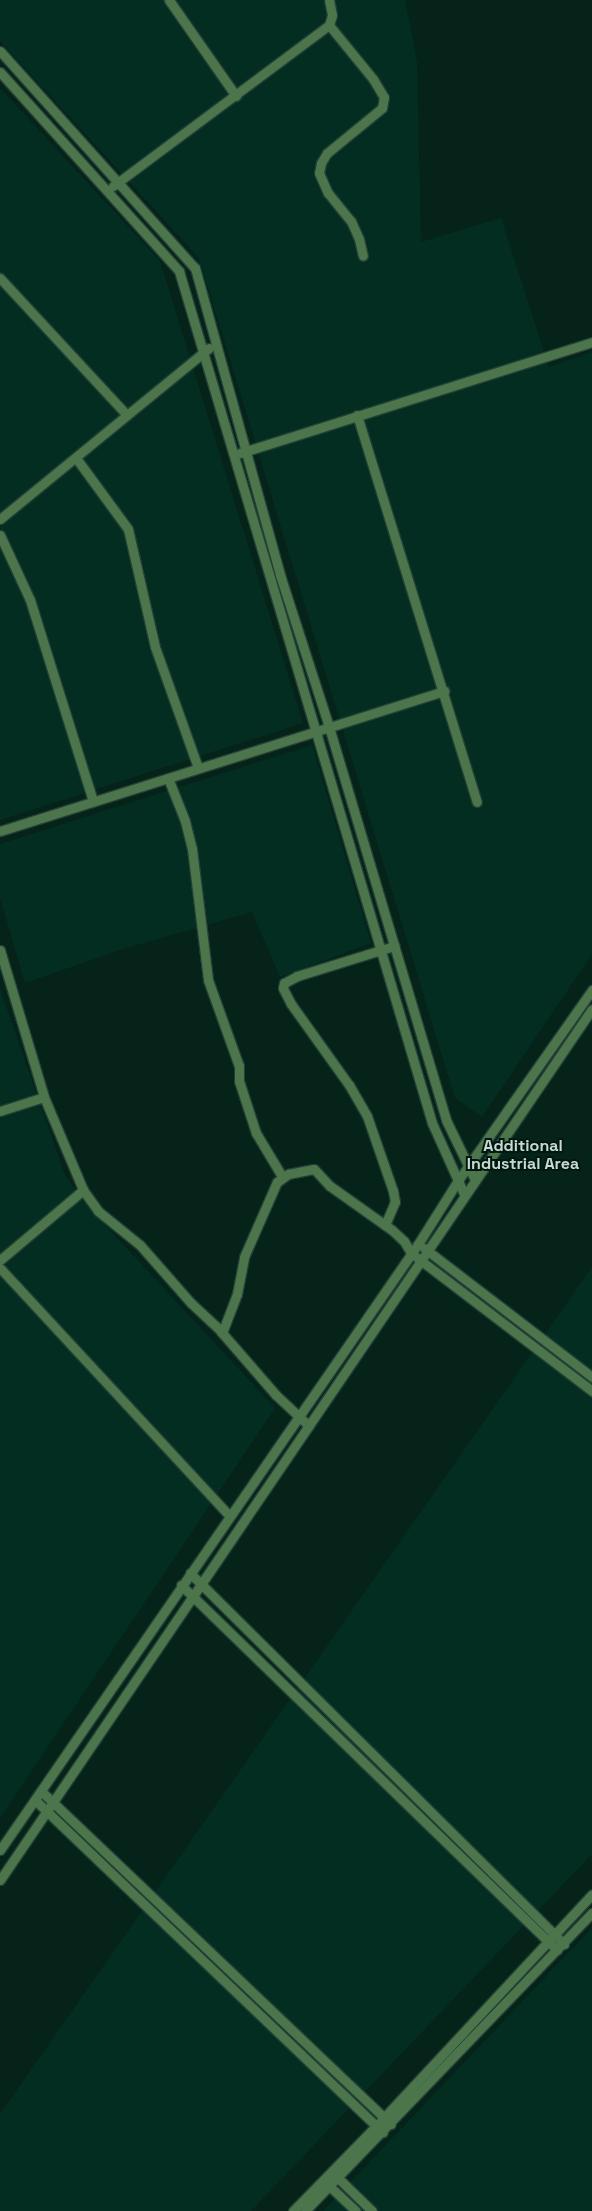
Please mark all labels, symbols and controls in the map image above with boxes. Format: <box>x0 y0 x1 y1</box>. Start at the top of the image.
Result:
district label: Additional Industrial Area <box>467 1136 579 1174</box>

